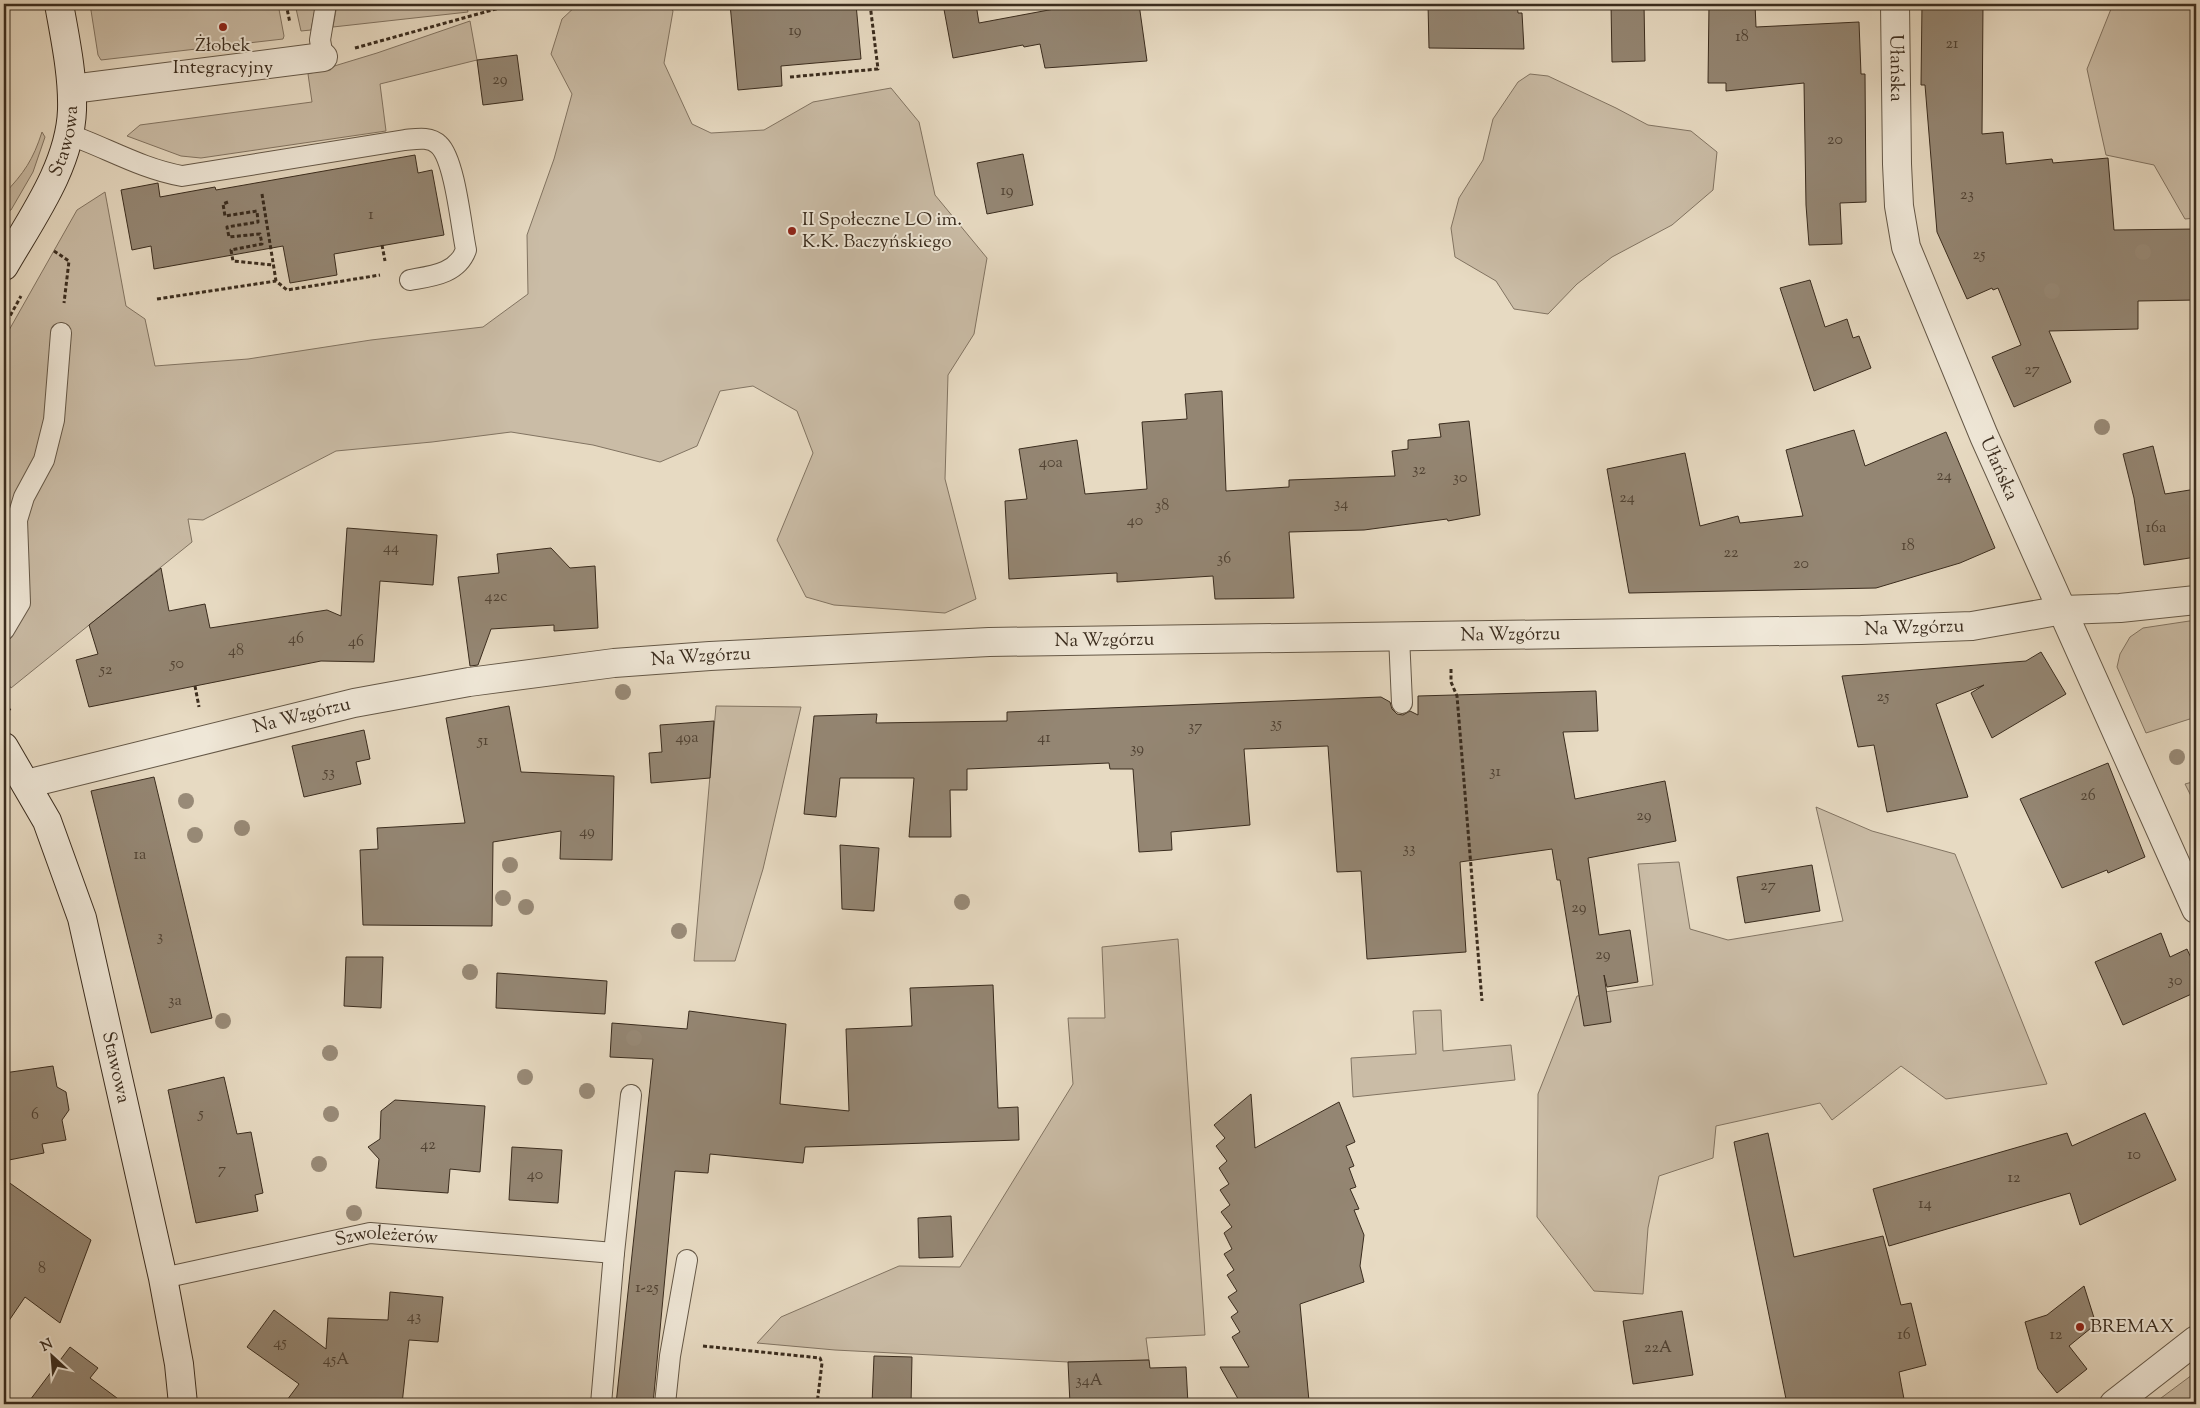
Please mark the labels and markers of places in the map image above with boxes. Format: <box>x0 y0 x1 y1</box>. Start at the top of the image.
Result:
marker: Żłobek Integracyjny <box>217 21 229 33</box>
place label: Żłobek Integracyjny <box>173 33 274 82</box>
place label: II Społeczne LO im. K.K. Baczyńskiego <box>802 207 962 256</box>
marker: II Społeczne LO im. K.K. Baczyńskiego <box>786 225 798 237</box>
place label: BREMAX <box>2090 1314 2174 1341</box>
marker: BREMAX <box>2074 1321 2086 1333</box>

